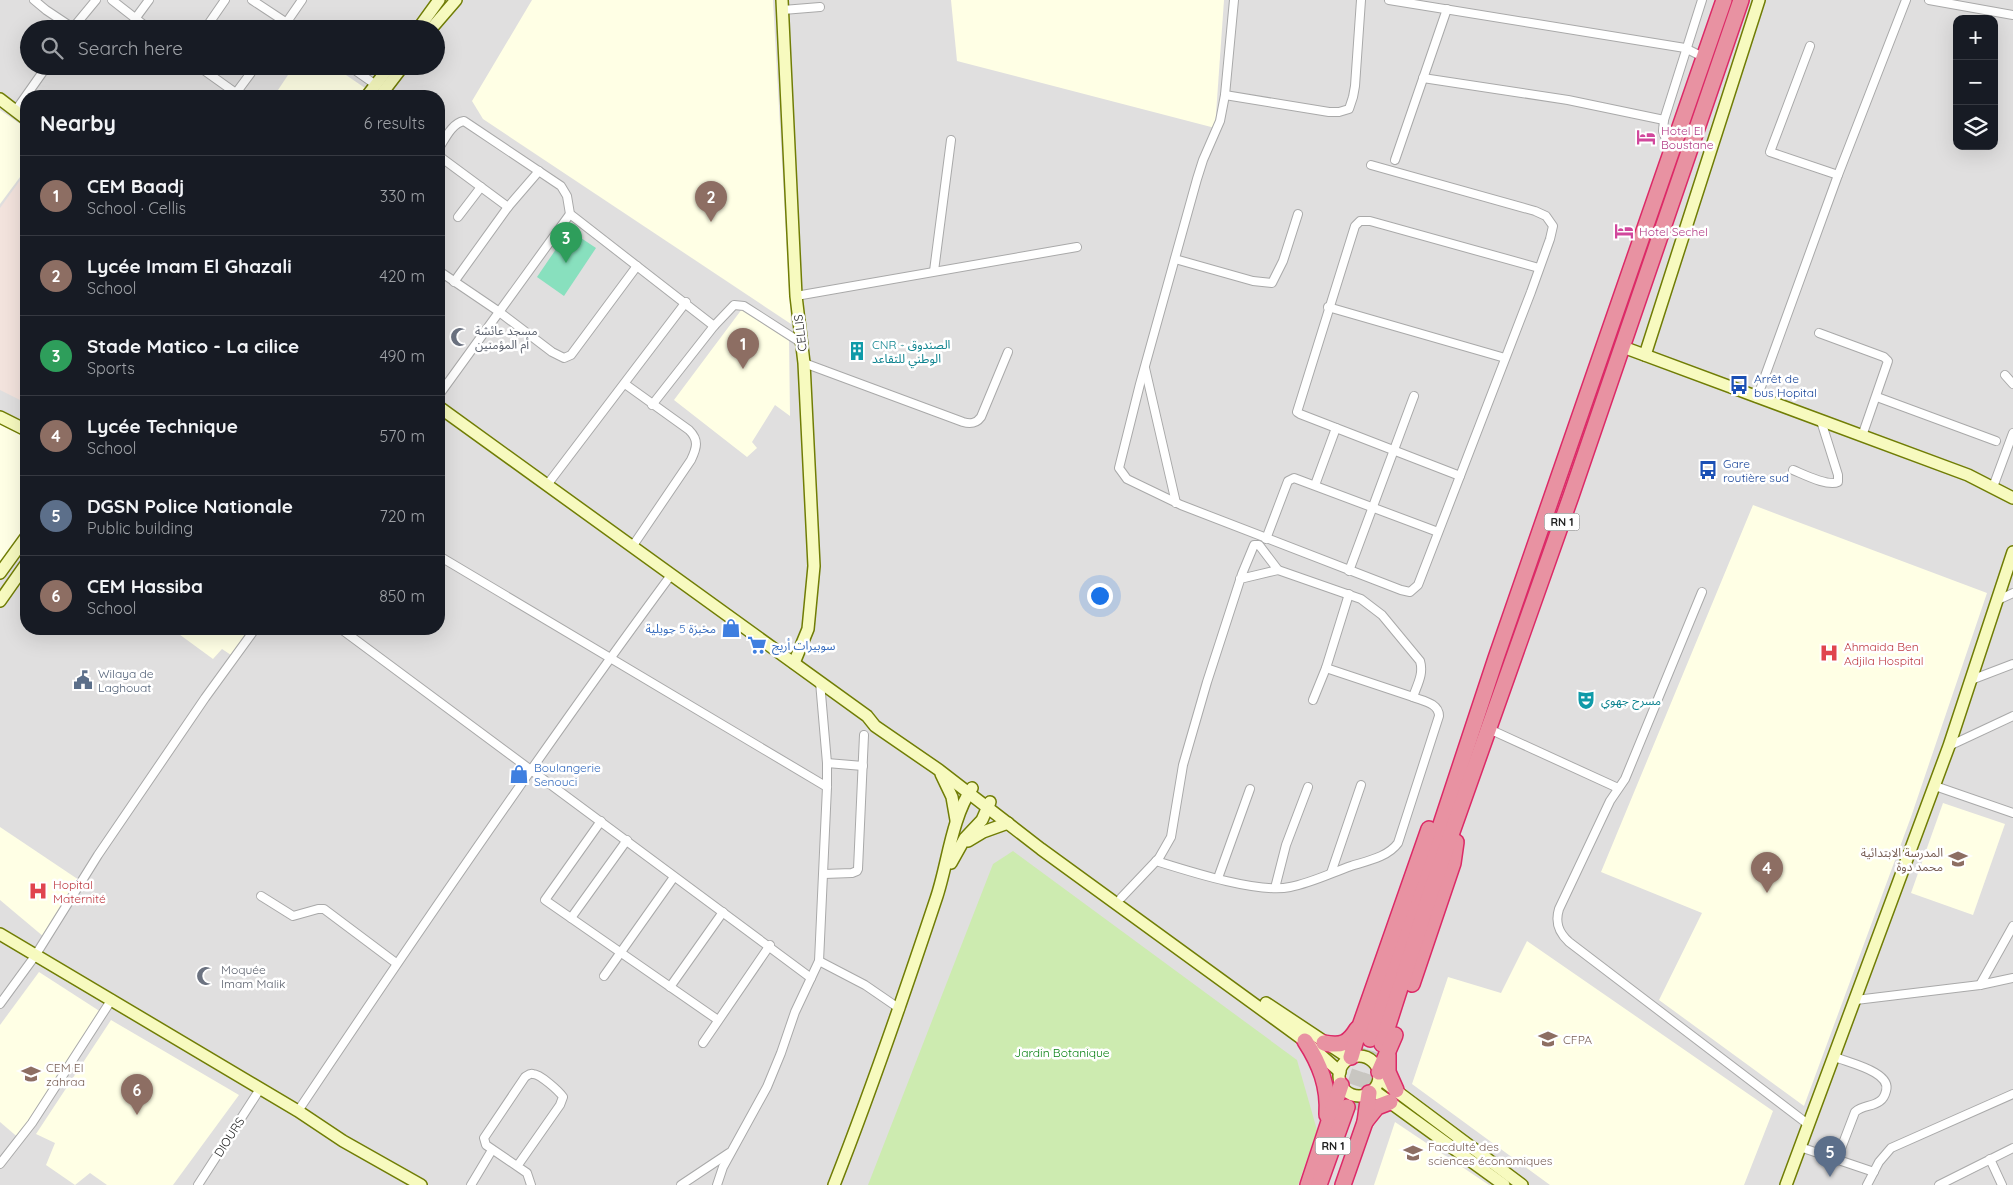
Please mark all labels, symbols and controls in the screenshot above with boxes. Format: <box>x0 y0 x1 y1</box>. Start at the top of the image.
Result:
map controls <box>1953 15 1998 150</box>
button: + <box>1953 15 1998 60</box>
search box <box>20 20 445 75</box>
icon: search <box>38 34 66 62</box>
text: Search here <box>78 36 183 60</box>
button: − <box>1953 60 1998 105</box>
button: layers <box>1953 105 1998 150</box>
text: Nearby <box>40 110 116 136</box>
text: 6 results <box>364 113 425 133</box>
place label: Hotel El Boustane <box>1661 123 1714 152</box>
hotel icon: Hotel El Boustane <box>1635 126 1657 148</box>
text: CEM Baadj <box>87 174 184 198</box>
pin: 2 <box>695 181 727 222</box>
text: 1 <box>53 186 59 206</box>
text: 330 m <box>380 186 425 206</box>
text: School · Cellis <box>87 198 186 218</box>
hotel icon: Hotel Sechel <box>1613 220 1635 242</box>
pin: 3 <box>550 222 582 263</box>
place label: Hotel Sechel <box>1639 224 1708 239</box>
text: Lycée Imam El Ghazali <box>87 254 292 278</box>
text: 2 <box>51 266 61 286</box>
text: 420 m <box>379 266 425 286</box>
text: School <box>87 278 136 298</box>
street label: CELLIS <box>790 313 810 352</box>
place label: مسجد عائشة أم المؤمنين <box>475 323 538 354</box>
mosque icon: مسجد عائشة أم المؤمنين <box>449 326 471 348</box>
pin: 1 <box>727 328 759 369</box>
text: Stade Matico - La cilice <box>87 334 299 358</box>
place label: CNR - الصندوق الوطني للتقاعد <box>872 337 951 368</box>
building icon: CNR - الصندوق الوطني للتقاعد <box>846 340 868 362</box>
text: 3 <box>52 346 60 366</box>
text: 490 m <box>379 346 425 366</box>
text: Sports <box>87 358 135 378</box>
place label: Arrêt de bus Hopital <box>1754 371 1817 400</box>
bus stop icon: Arrêt de bus Hopital <box>1728 374 1750 396</box>
text: Lycée Technique <box>87 414 238 438</box>
text: 4 <box>51 426 61 446</box>
text: 570 m <box>380 426 425 446</box>
text: School <box>87 438 136 458</box>
place label: Gare routière sud <box>1723 456 1789 485</box>
bus stop icon: Gare routière sud <box>1697 459 1719 481</box>
text: DGSN Police Nationale <box>87 494 293 518</box>
text: 5 <box>51 506 61 526</box>
text: 720 m <box>379 506 425 526</box>
road number: RN 1 <box>1544 514 1580 530</box>
text: Public building <box>87 518 193 538</box>
text: CEM Hassiba <box>87 574 203 598</box>
your location <box>1087 583 1113 609</box>
text: 6 <box>52 586 60 606</box>
text: 850 m <box>379 586 425 606</box>
text: School <box>87 598 136 618</box>
shop icon: مخبزة 5 جويلية <box>720 617 742 639</box>
place label: مخبزة 5 جويلية <box>645 621 716 636</box>
supermarket icon: سوبيرات أريج <box>746 634 768 656</box>
place label: سوبيرات أريج <box>772 638 836 655</box>
place label: Ahmaida Ben Adjila Hospital <box>1844 639 1924 668</box>
hospital icon: Ahmaida Ben Adjila Hospital <box>1818 642 1840 664</box>
place label: Wilaya de Laghouat <box>98 666 154 695</box>
public building icon: Wilaya de Laghouat <box>72 669 94 691</box>
theatre icon: مسرح جهوي <box>1575 689 1597 711</box>
place label: مسرح جهوي <box>1601 693 1661 710</box>
place label: Boulangerie Senouci <box>534 760 601 789</box>
shop icon: Boulangerie Senouci <box>508 763 530 785</box>
place label: المدرسة الابتدائية محمد دوة <box>1861 845 1943 874</box>
school or university icon: المدرسة الابتدائية محمد دوة <box>1947 848 1969 870</box>
pin: 4 <box>1751 852 1783 893</box>
place label: Hopital Maternité <box>53 877 106 906</box>
hospital icon: Hopital Maternité <box>27 880 49 902</box>
place label: Moquée Imam Malik <box>221 962 285 991</box>
mosque icon: Moquée Imam Malik <box>195 965 217 987</box>
school or university icon: CFPA <box>1537 1028 1559 1050</box>
place label: CFPA <box>1563 1032 1592 1047</box>
park label: Jardin Botanique <box>1014 1045 1110 1060</box>
place label: CEM El zahraa <box>46 1060 85 1089</box>
school or university icon: CEM El zahraa <box>20 1063 42 1085</box>
pin: 6 <box>121 1074 153 1115</box>
street label: DIOURS <box>211 1114 247 1160</box>
pin: 5 <box>1814 1136 1846 1177</box>
road number: RN 1 <box>1316 1138 1350 1154</box>
place label: Facdulté des sciences économiques <box>1428 1139 1553 1168</box>
school or university icon: Facdulté des sciences économiques <box>1402 1142 1424 1164</box>

